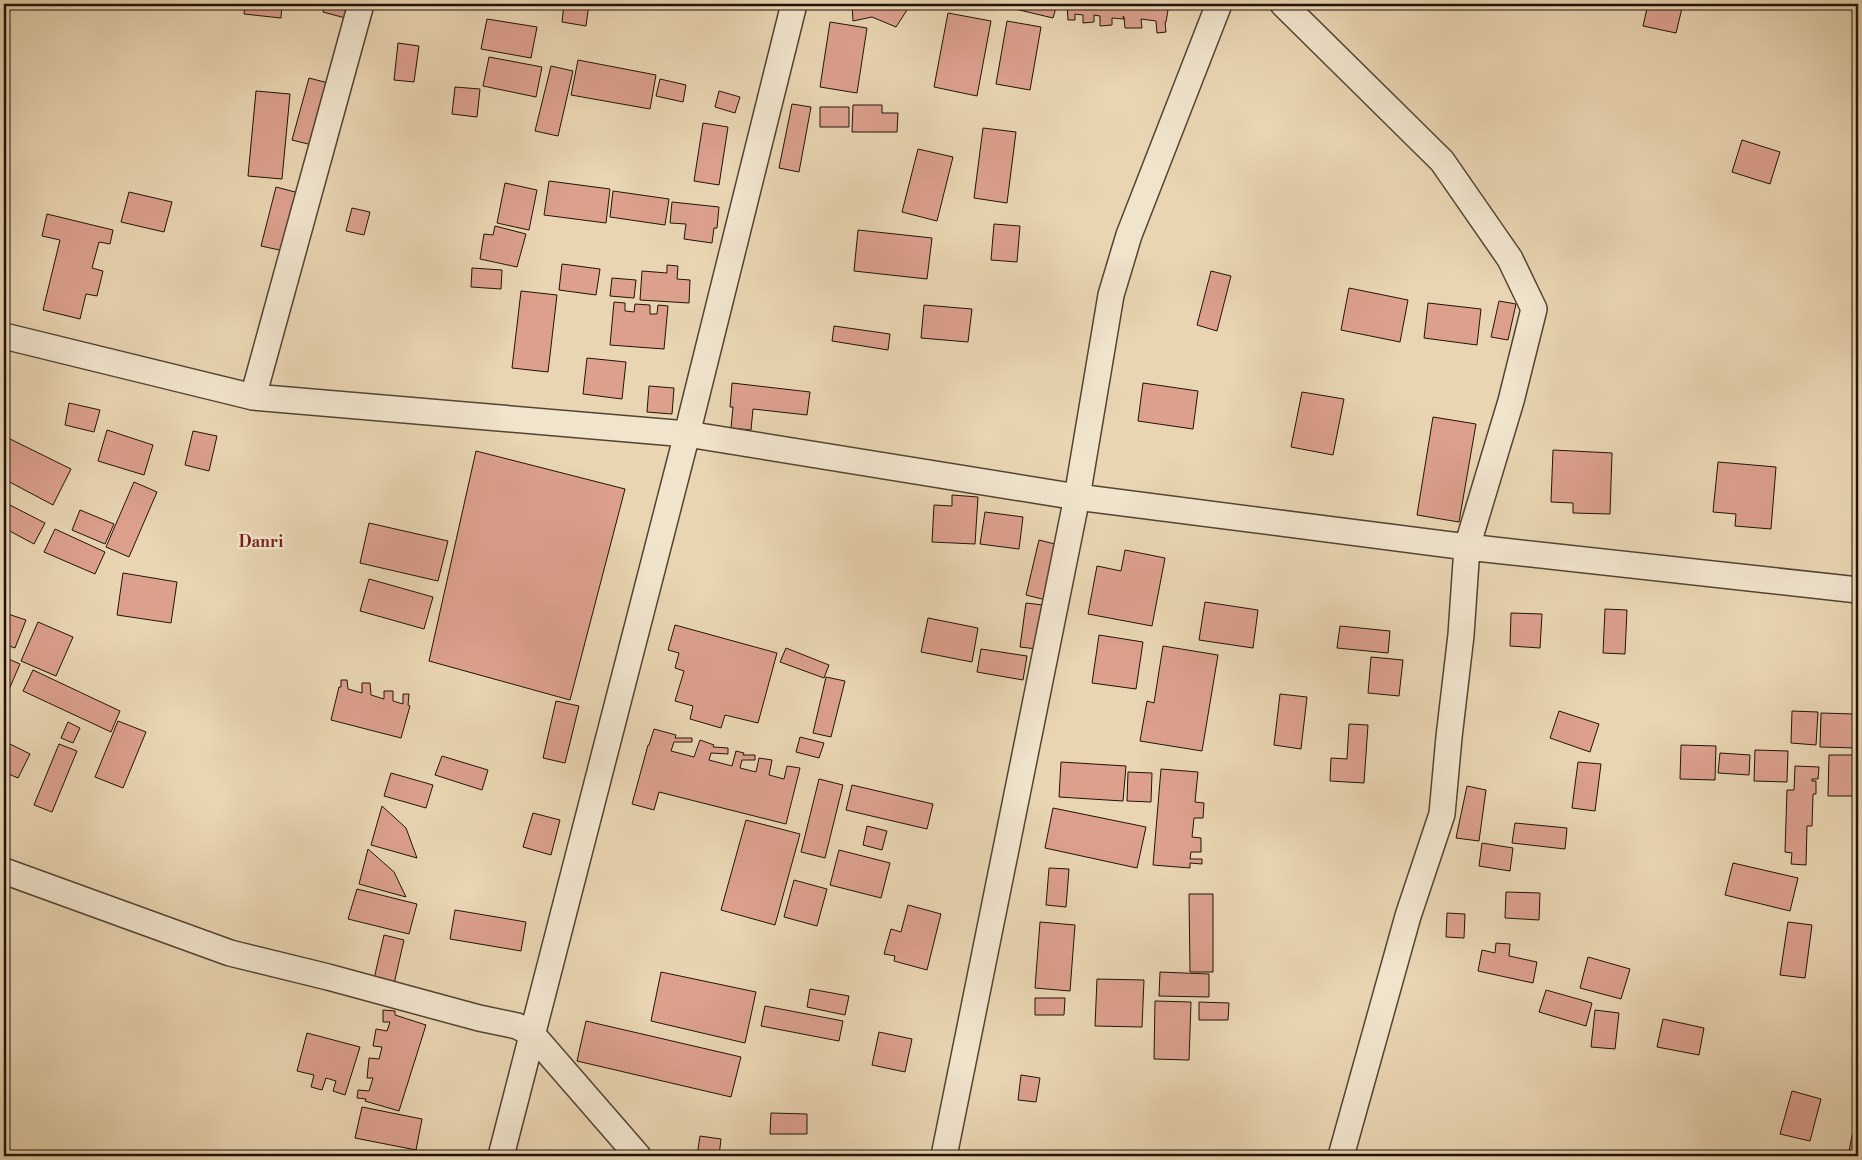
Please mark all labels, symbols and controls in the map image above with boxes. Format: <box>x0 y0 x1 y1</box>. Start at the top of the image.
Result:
district label: Danri <box>239 532 283 552</box>

